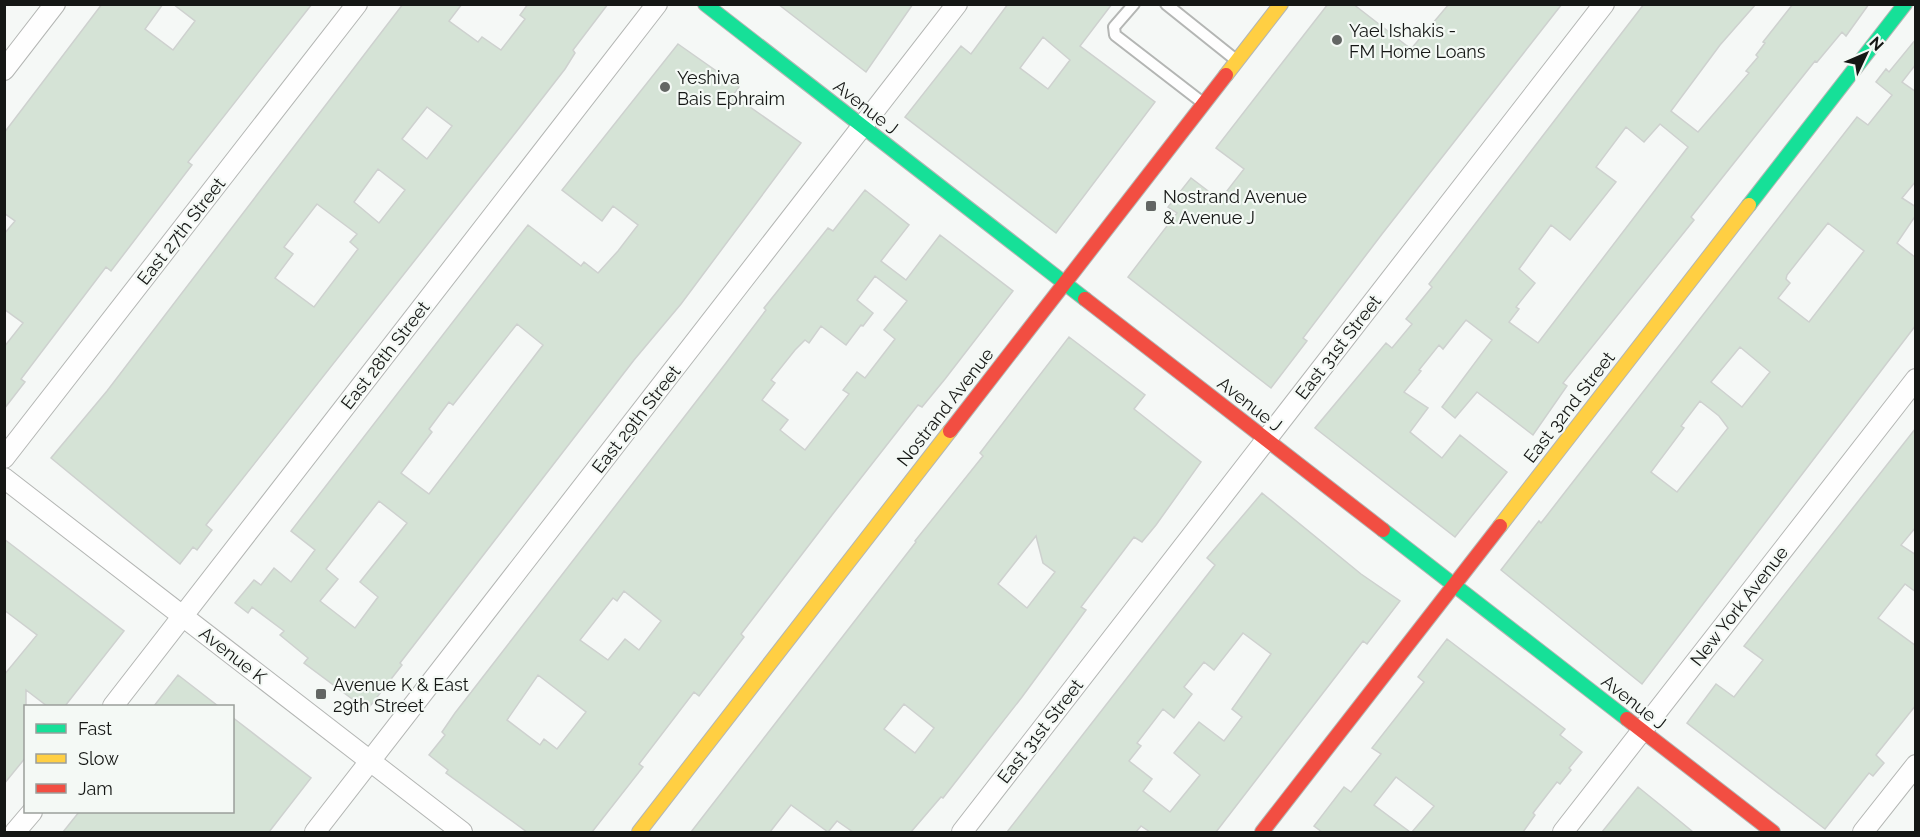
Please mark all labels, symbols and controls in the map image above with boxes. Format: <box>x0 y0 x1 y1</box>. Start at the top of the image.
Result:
place label: Yael Ishakis - FM Home Loans <box>1349 20 1486 62</box>
north arrow <box>1836 24 1896 84</box>
marker: Yael Ishakis - FM Home Loans <box>1330 33 1344 47</box>
text: N <box>1865 33 1888 55</box>
place label: Yeshiva Bais Ephraim <box>677 67 785 109</box>
street label: Avenue J <box>830 75 902 139</box>
marker: Yeshiva Bais Ephraim <box>658 80 672 94</box>
street label: East 27th Street <box>133 173 229 289</box>
place label: Nostrand Avenue & Avenue J <box>1163 186 1308 228</box>
marker: Nostrand Avenue & Avenue J <box>1144 199 1158 213</box>
street label: East 31st Street <box>1291 291 1385 403</box>
street label: East 28th Street <box>336 297 434 413</box>
street label: Nostrand Avenue <box>892 343 998 470</box>
street label: East 32nd Street <box>1519 347 1619 467</box>
street label: East 29th Street <box>587 361 685 477</box>
street label: Avenue J <box>1214 372 1286 436</box>
street label: New York Avenue <box>1686 542 1792 670</box>
street label: Avenue K <box>195 622 271 688</box>
street label: Avenue J <box>1598 670 1670 734</box>
place label: Avenue K & East 29th Street <box>333 674 469 716</box>
street label: East 31st Street <box>993 675 1087 787</box>
marker: Avenue K & East 29th Street <box>314 687 328 701</box>
legend <box>24 705 234 813</box>
text: Fast <box>78 718 112 739</box>
text: Slow <box>78 748 119 769</box>
text: Jam <box>78 778 113 799</box>

